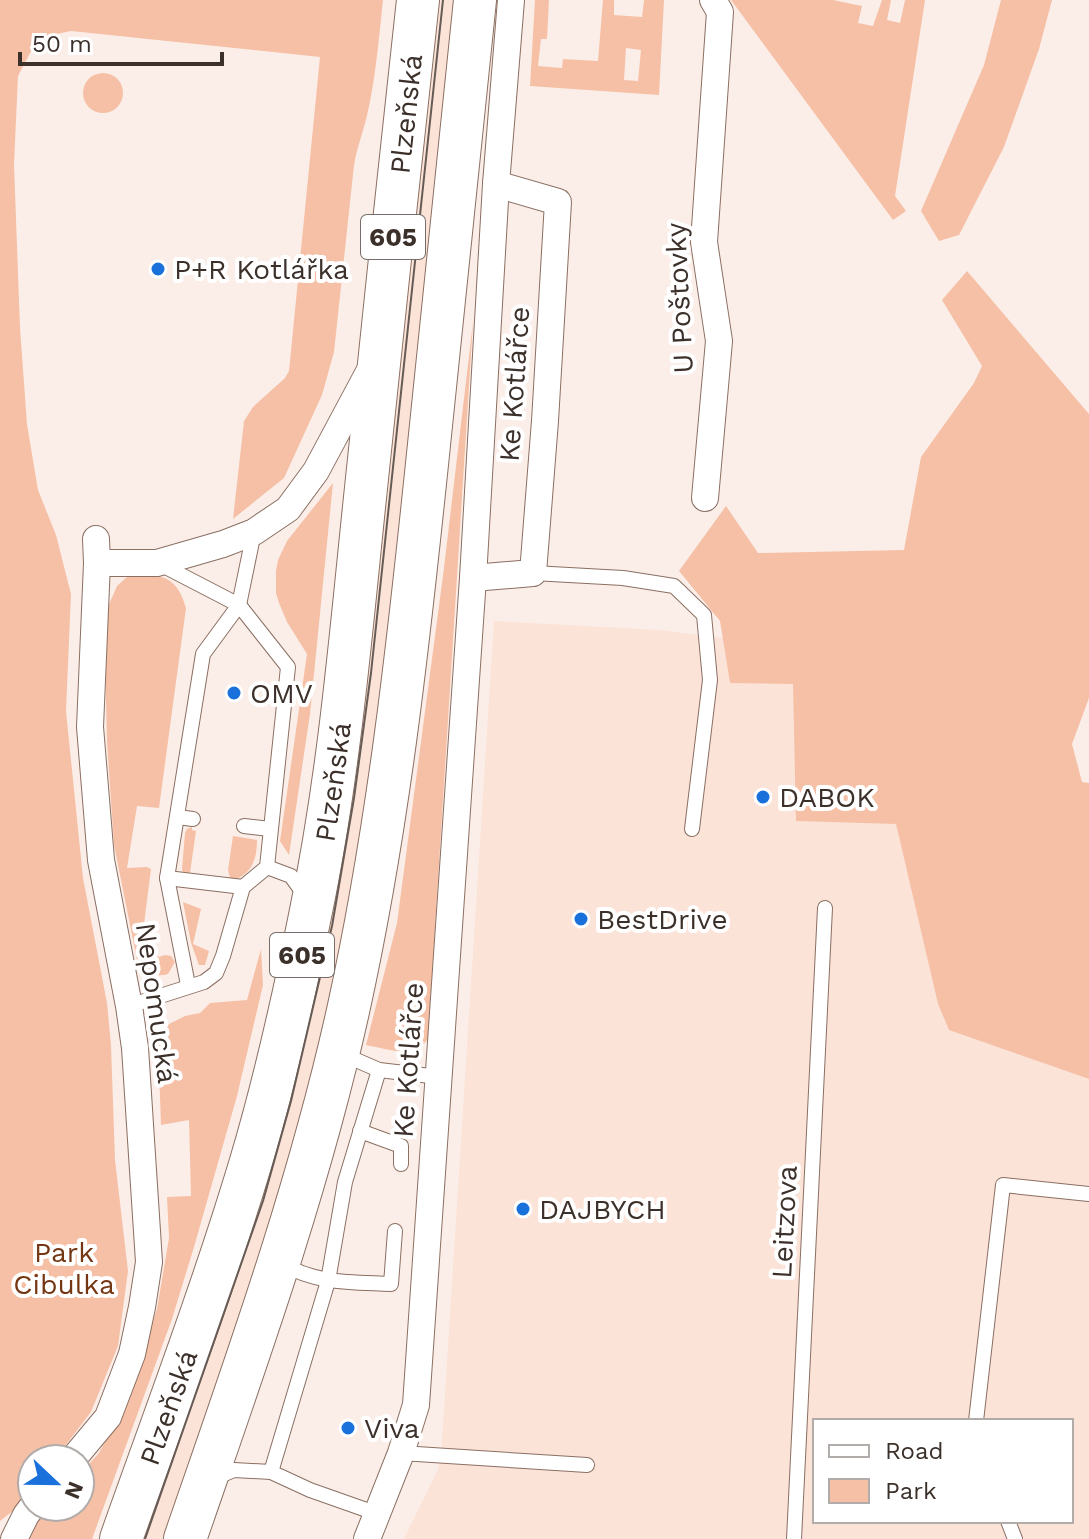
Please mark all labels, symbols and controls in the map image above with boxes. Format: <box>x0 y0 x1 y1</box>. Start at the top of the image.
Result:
scale bar <box>20 16 222 66</box>
text: 50 m <box>32 30 92 58</box>
street label: Plzeňská <box>383 52 429 175</box>
road number: 605 <box>361 215 425 259</box>
street label: U Poštovky <box>659 221 700 374</box>
place label: P+R Kotlářka <box>174 253 349 286</box>
marker: P+R Kotlářka <box>149 260 167 278</box>
street label: Ke Kotlářce <box>493 305 536 463</box>
place label: OMV <box>250 677 313 710</box>
marker: OMV <box>225 684 243 702</box>
street label: Plzeňská <box>308 720 358 844</box>
place label: DABOK <box>779 781 875 814</box>
marker: DABOK <box>754 788 772 806</box>
place label: BestDrive <box>597 903 728 936</box>
marker: BestDrive <box>572 910 590 928</box>
street label: Nepomucká <box>129 921 184 1086</box>
road number: 605 <box>270 933 334 977</box>
street label: Ke Kotlářce <box>387 981 430 1139</box>
street label: Leitzova <box>765 1164 804 1279</box>
place label: DAJBYCH <box>539 1193 666 1226</box>
marker: DAJBYCH <box>514 1200 532 1218</box>
park label: Park Cibulka <box>13 1236 115 1301</box>
street label: Plzeňská <box>133 1345 205 1470</box>
place label: Viva <box>364 1412 420 1445</box>
marker: Viva <box>339 1419 357 1437</box>
legend <box>813 1419 1073 1523</box>
text: Road <box>885 1437 944 1465</box>
north arrow <box>16 1443 96 1523</box>
text: Park <box>885 1477 937 1505</box>
text: N <box>59 1478 89 1503</box>

